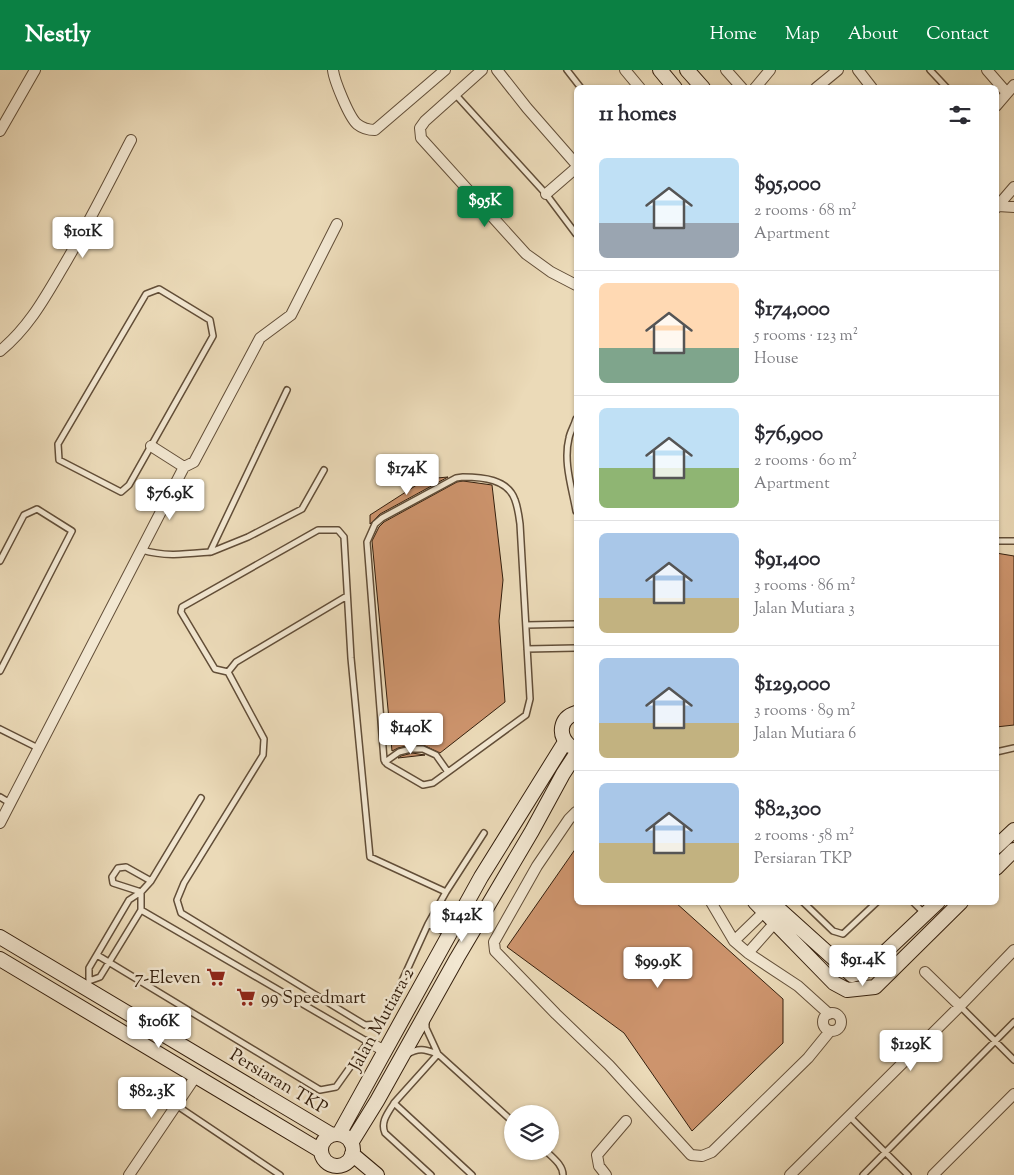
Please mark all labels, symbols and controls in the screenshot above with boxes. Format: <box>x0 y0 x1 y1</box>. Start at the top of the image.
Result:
text: Nestly <box>25 18 91 52</box>
text: Home <box>710 22 757 48</box>
text: Map <box>785 22 820 48</box>
text: About <box>848 22 898 48</box>
text: Contact <box>926 22 989 48</box>
text: 11 homes <box>599 100 677 130</box>
icon: filters <box>946 101 974 129</box>
text: $95,000 <box>754 170 821 200</box>
icon: home <box>639 178 699 238</box>
pin: $95K <box>455 186 515 228</box>
text: $95K <box>468 190 502 213</box>
text: 2 rooms · 68 m² <box>754 200 857 223</box>
pin: $101K <box>48 216 118 259</box>
text: $101K <box>63 221 103 244</box>
text: Apartment <box>754 223 830 246</box>
text: $174,000 <box>754 295 830 325</box>
icon: home <box>639 303 699 363</box>
text: 5 rooms · 123 m² <box>754 325 858 348</box>
text: House <box>754 348 798 371</box>
text: $76,900 <box>754 420 823 450</box>
icon: home <box>639 428 699 488</box>
text: 2 rooms · 60 m² <box>754 450 857 473</box>
pin: $174K <box>372 454 442 496</box>
text: $174K <box>387 458 427 481</box>
text: Apartment <box>754 473 830 496</box>
pin: $76.9K <box>129 478 211 521</box>
text: $76.9K <box>146 483 194 506</box>
text: $91,400 <box>754 545 820 575</box>
icon: home <box>639 553 699 613</box>
text: 3 rooms · 86 m² <box>754 575 856 598</box>
text: Jalan Mutiara 3 <box>754 598 855 621</box>
text: $129,000 <box>754 670 830 700</box>
icon: home <box>639 678 699 738</box>
text: 3 rooms · 89 m² <box>754 700 856 723</box>
pin: $140K <box>376 712 446 755</box>
text: $140K <box>390 717 432 740</box>
text: Jalan Mutiara 6 <box>754 723 856 746</box>
text: $82,300 <box>754 795 821 825</box>
icon: home <box>639 803 699 863</box>
text: 2 rooms · 58 m² <box>754 825 854 848</box>
text: Persiaran TKP <box>754 848 852 871</box>
pin: $142K <box>427 900 497 943</box>
text: $142K <box>441 905 483 928</box>
pin: $91.4K <box>822 944 904 987</box>
pin: $99.9K <box>617 946 699 989</box>
text: $91.4K <box>840 949 886 972</box>
text: $99.9K <box>634 951 682 974</box>
street label: Jalan Mutiara 2 <box>343 963 422 1077</box>
place label: 7-Eleven <box>134 966 201 992</box>
supermarket icon: 7-Eleven <box>205 966 227 988</box>
supermarket icon: 99 Speedmart <box>235 986 257 1008</box>
place label: 99 Speedmart <box>261 986 366 1012</box>
pin: $106K <box>124 1006 194 1049</box>
text: $106K <box>138 1011 180 1034</box>
pin: $129K <box>876 1030 946 1072</box>
text: $129K <box>891 1034 931 1057</box>
street label: Persiaran TKP <box>224 1043 332 1122</box>
pin: $82.3K <box>111 1076 193 1119</box>
text: $82.3K <box>129 1081 175 1104</box>
map controls <box>504 1105 559 1160</box>
button: layers <box>504 1105 559 1160</box>

